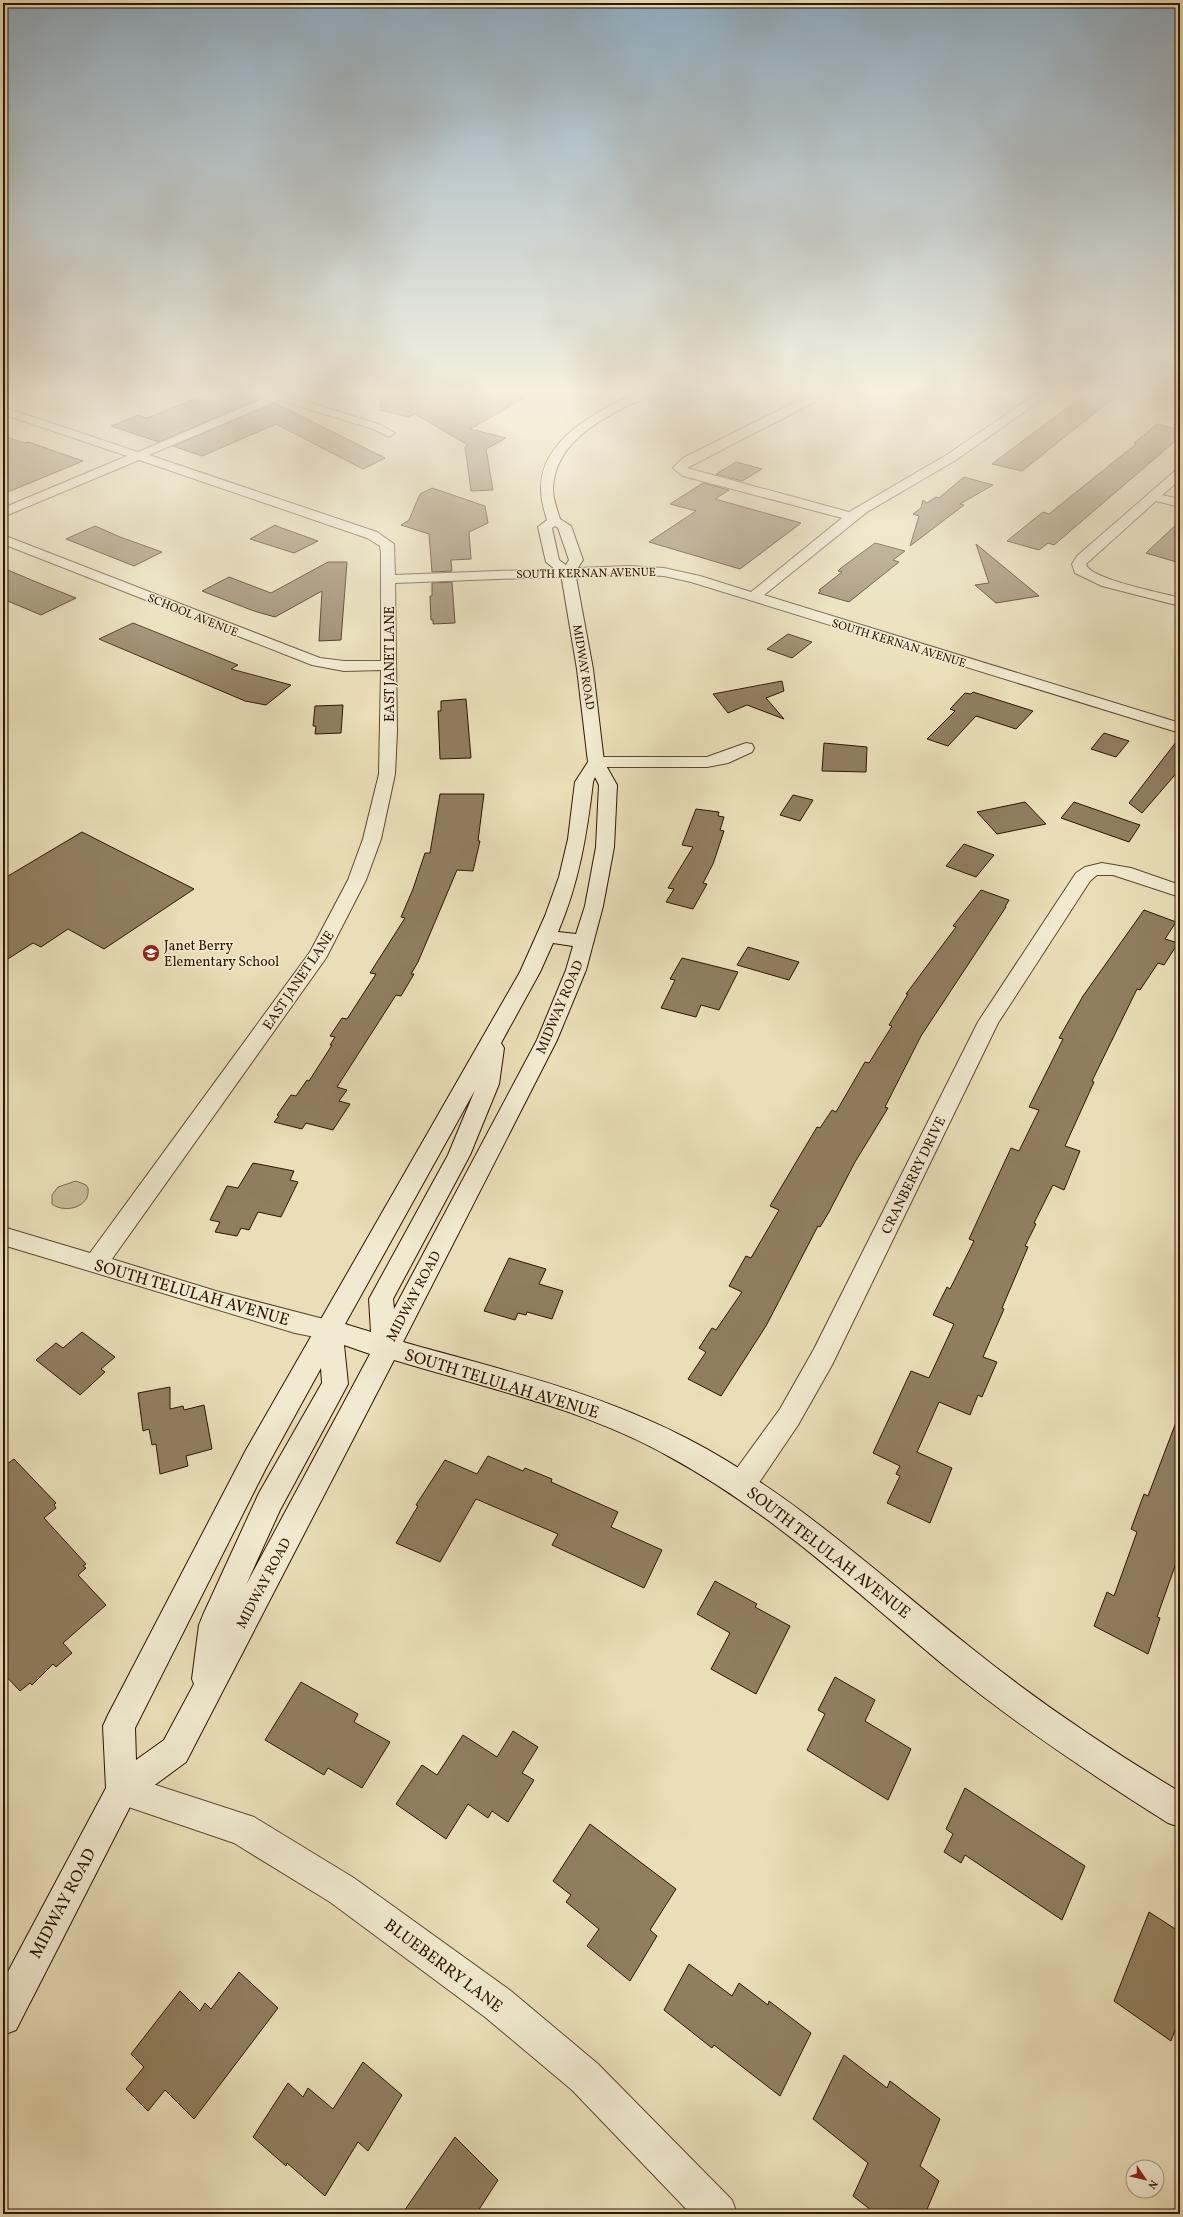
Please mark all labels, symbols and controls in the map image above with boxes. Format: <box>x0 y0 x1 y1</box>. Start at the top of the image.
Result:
street label: SOUTH KERNAN AVENUE <box>516 565 656 583</box>
street label: SCHOOL AVENUE <box>145 590 240 641</box>
street label: EAST JANET LANE <box>381 606 400 722</box>
street label: SOUTH KERNAN AVENUE <box>829 616 968 672</box>
street label: MIDWAY ROAD <box>568 623 598 711</box>
street label: EAST JANET LANE <box>259 927 340 1034</box>
place label: Janet Berry Elementary School <box>164 937 279 972</box>
school or university icon: Janet Berry Elementary School <box>141 943 161 963</box>
street label: MIDWAY ROAD <box>532 958 589 1057</box>
street label: CRANBERRY DRIVE <box>878 1114 951 1238</box>
street label: MIDWAY ROAD <box>382 1248 446 1345</box>
street label: SOUTH TELULAH AVENUE <box>91 1254 292 1332</box>
street label: SOUTH TELULAH AVENUE <box>401 1344 602 1425</box>
street label: SOUTH TELULAH AVENUE <box>741 1482 915 1625</box>
street label: MIDWAY ROAD <box>232 1535 296 1632</box>
street label: MIDWAY ROAD <box>25 1845 102 1963</box>
street label: BLUEBERRY LANE <box>379 1914 507 2018</box>
north arrow <box>1125 2159 1165 2199</box>
text: N <box>1144 2176 1160 2191</box>

